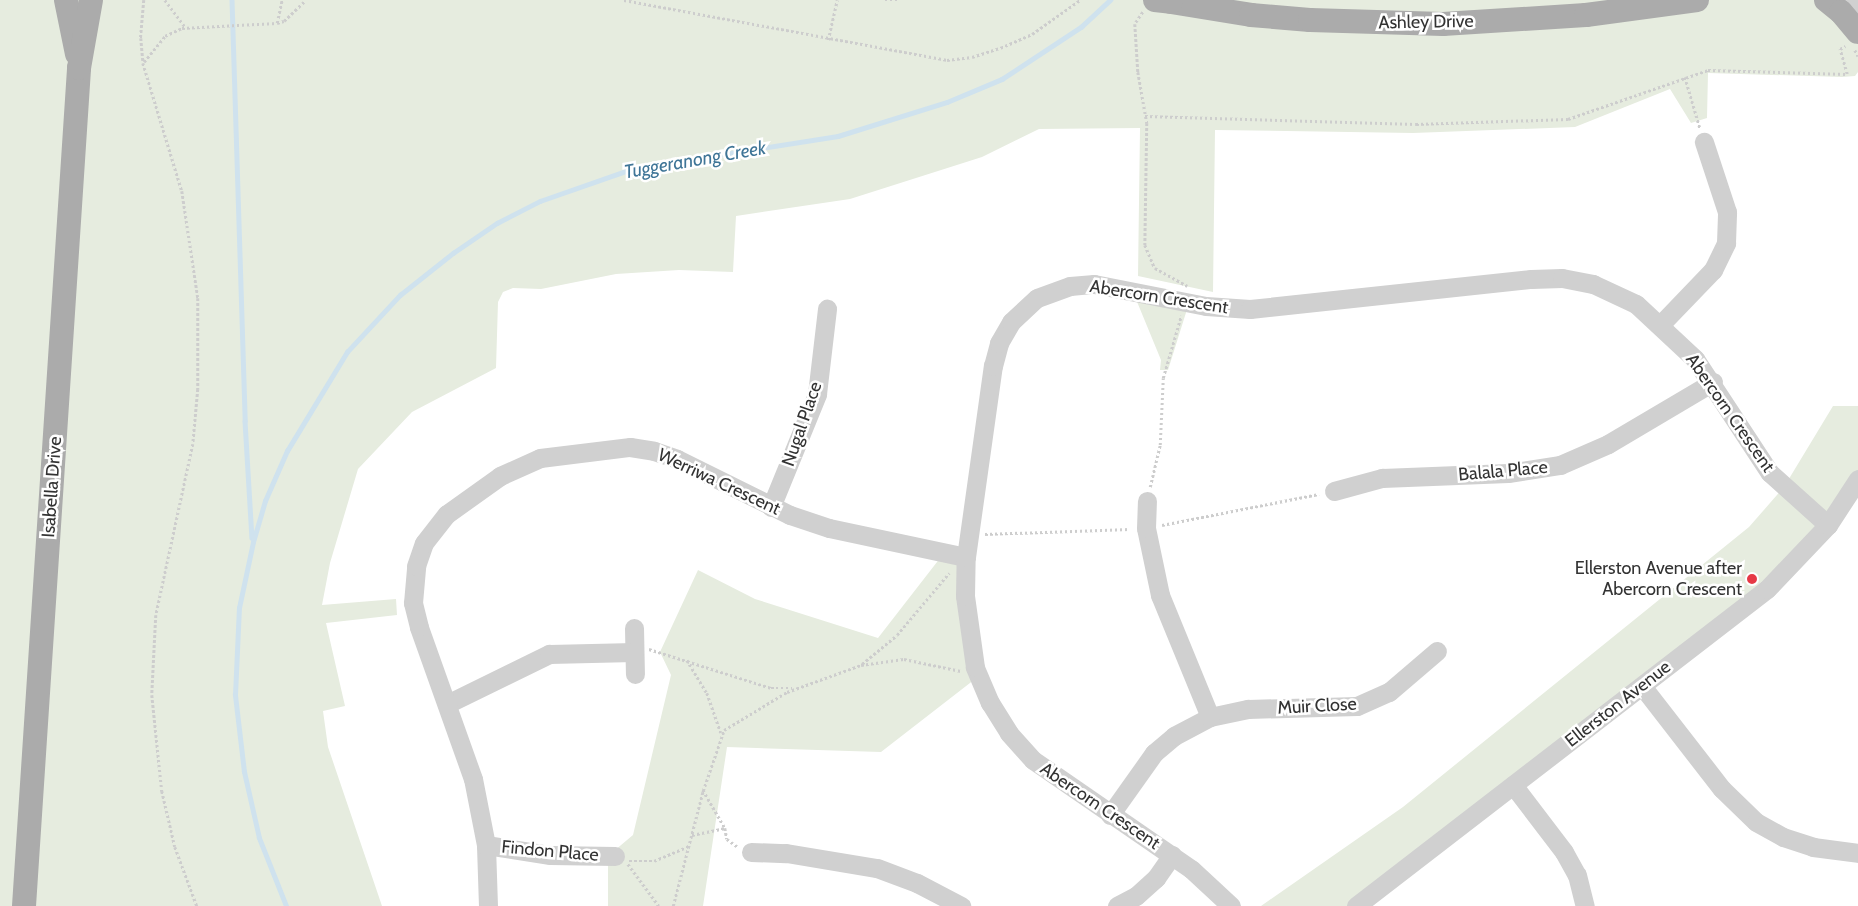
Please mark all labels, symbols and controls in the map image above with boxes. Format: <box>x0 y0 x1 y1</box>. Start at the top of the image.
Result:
street label: Ashley Drive <box>1378 10 1474 34</box>
water label: Tuggeranong Creek <box>622 136 768 184</box>
street label: Abercorn Crescent <box>1088 275 1230 319</box>
street label: Abercorn Crescent <box>1681 350 1779 476</box>
street label: Nugal Place <box>777 379 827 469</box>
street label: Isabella Drive <box>38 436 66 538</box>
street label: Werriwa Crescent <box>654 444 784 520</box>
street label: Balala Place <box>1457 456 1549 486</box>
place label: Ellerston Avenue after Abercorn Crescent <box>1575 558 1742 600</box>
marker: Ellerston Avenue after Abercorn Crescent <box>1746 573 1758 585</box>
street label: Ellerston Avenue <box>1561 656 1675 752</box>
street label: Muir Close <box>1277 693 1357 719</box>
street label: Abercorn Crescent <box>1036 758 1164 854</box>
street label: Findon Place <box>500 836 600 866</box>

